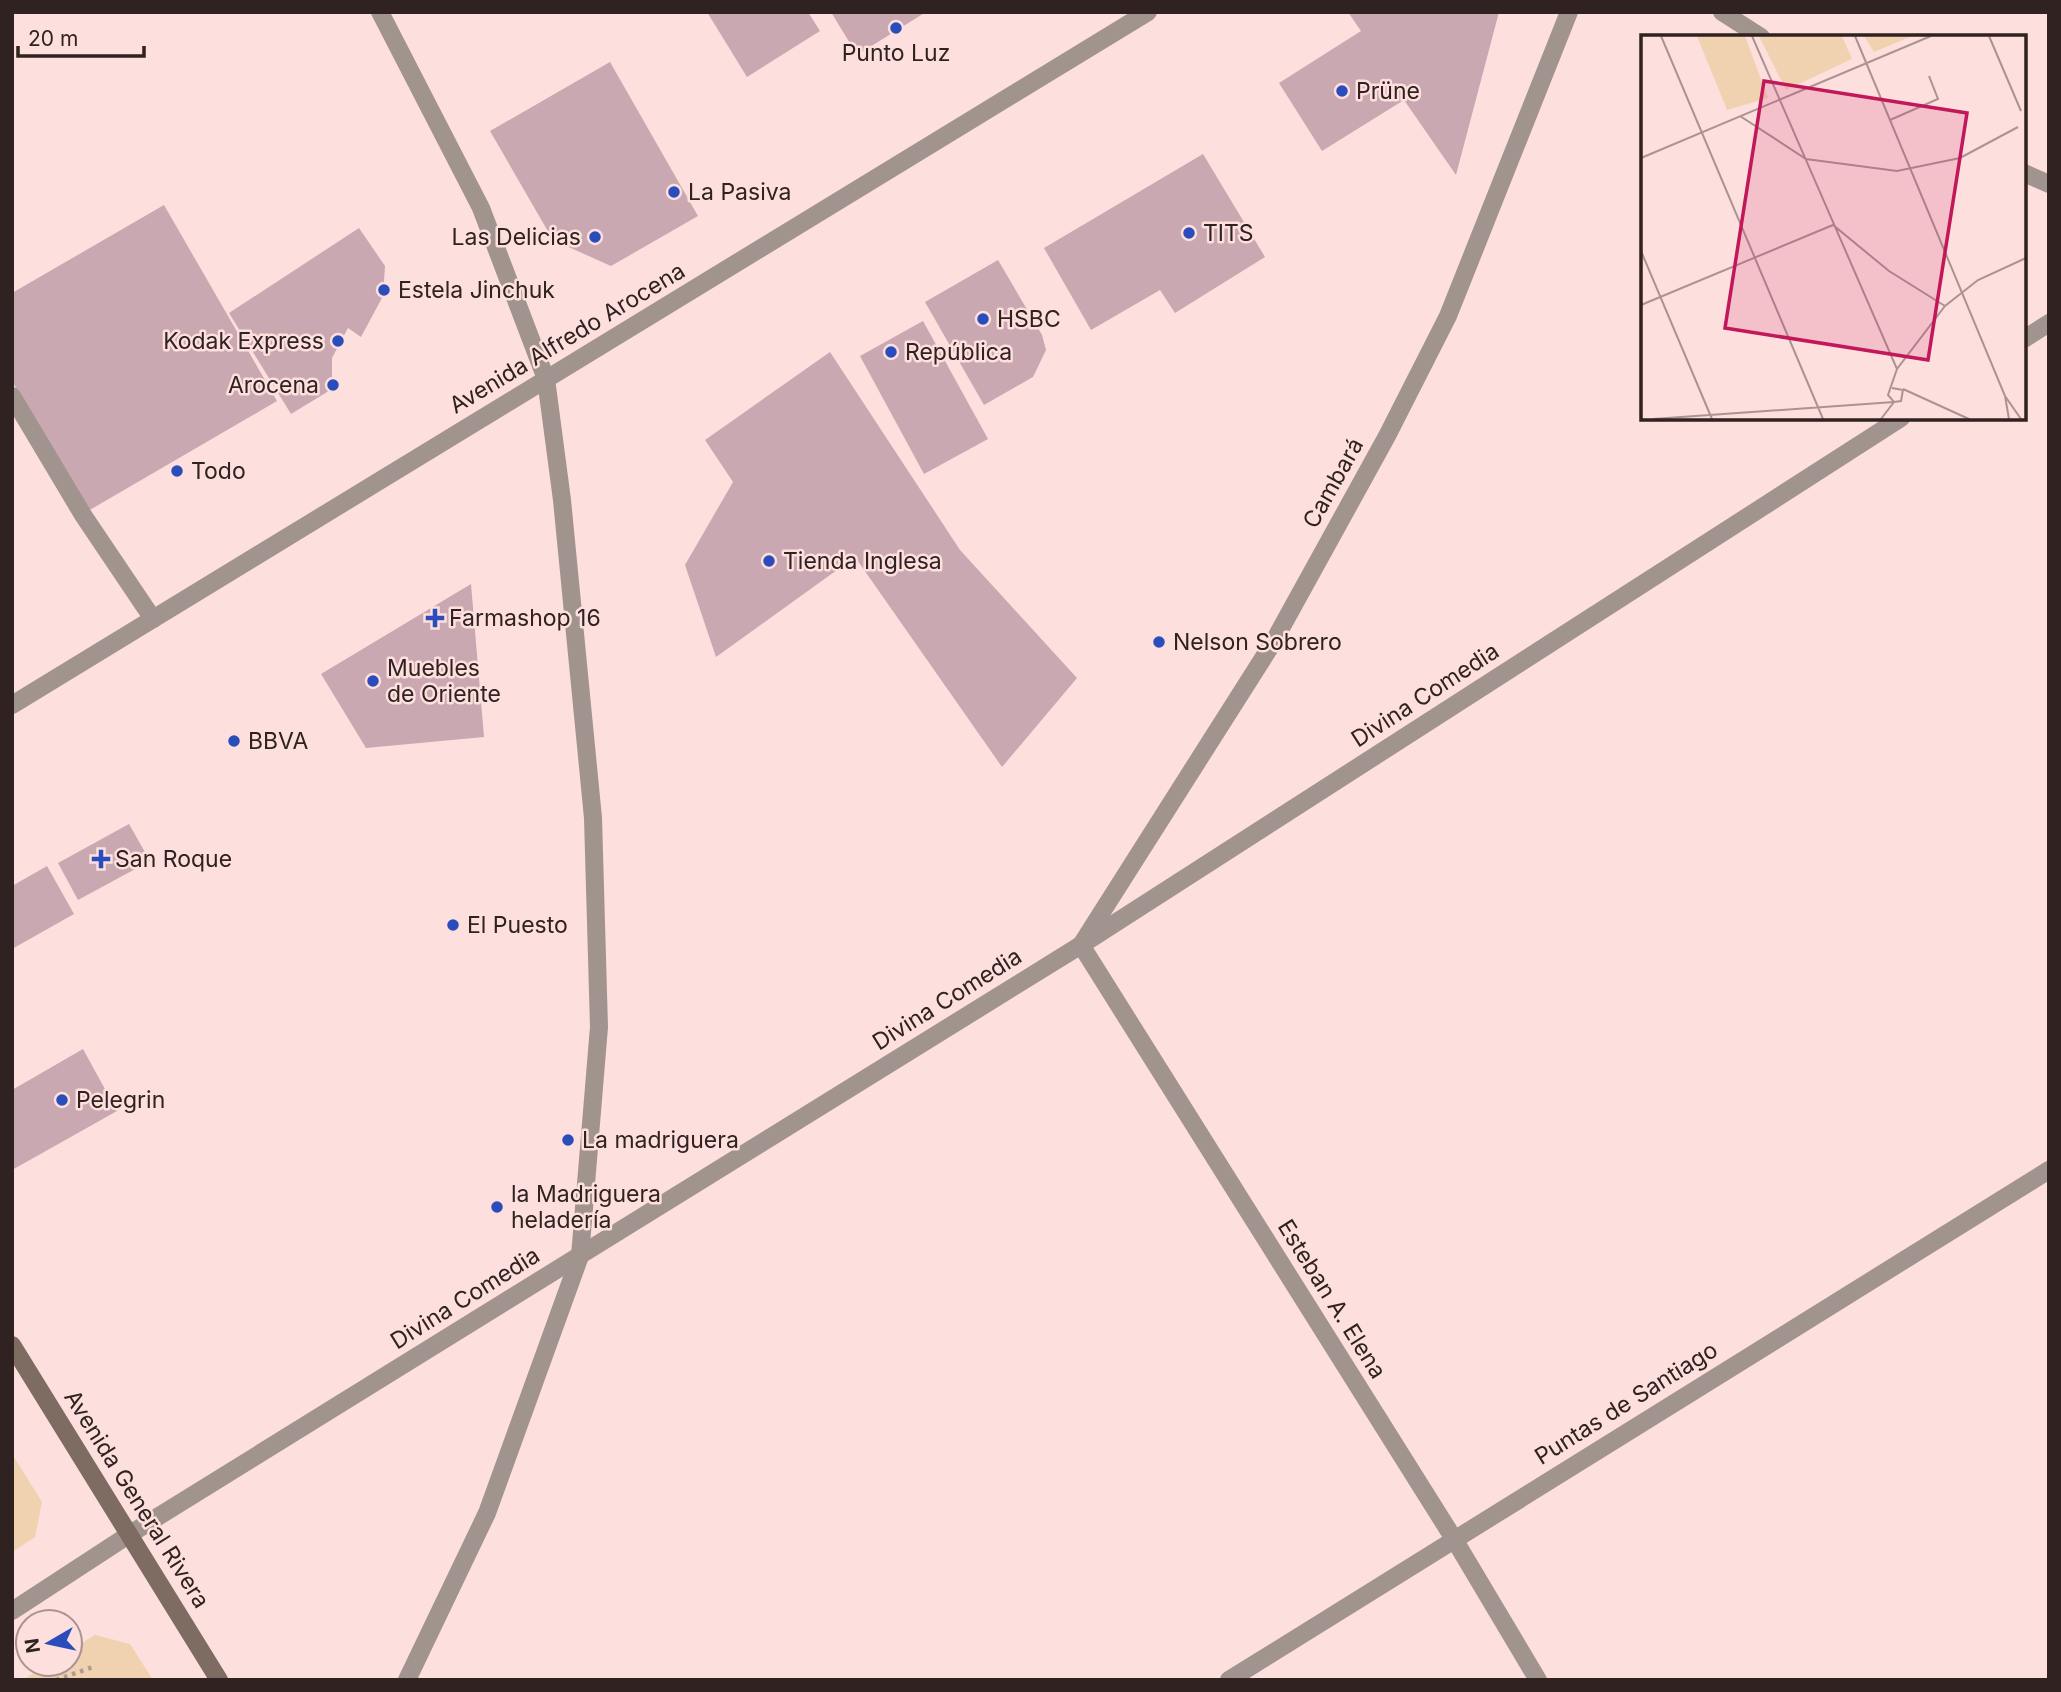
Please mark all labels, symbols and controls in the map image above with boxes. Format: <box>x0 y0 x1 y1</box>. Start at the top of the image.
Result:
scale bar <box>18 14 144 58</box>
marker: Punto Luz <box>888 20 904 36</box>
text: 20 m <box>28 26 78 51</box>
inset map <box>1641 35 2026 420</box>
place label: Punto Luz <box>842 39 950 67</box>
place label: Prüne <box>1356 77 1420 105</box>
marker: Prüne <box>1334 83 1350 99</box>
place label: La Pasiva <box>688 178 791 206</box>
marker: La Pasiva <box>666 184 682 200</box>
place label: TITS <box>1203 219 1254 247</box>
place label: Las Delicias <box>452 223 581 251</box>
marker: TITS <box>1181 225 1197 241</box>
marker: Las Delicias <box>587 229 603 245</box>
street label: Avenida Alfredo Arocena <box>444 257 690 419</box>
place label: Estela Jinchuk <box>398 276 555 304</box>
marker: Estela Jinchuk <box>376 282 392 298</box>
place label: HSBC <box>997 305 1061 333</box>
marker: HSBC <box>975 311 991 327</box>
place label: Kodak Express <box>163 327 324 355</box>
marker: Kodak Express <box>330 333 346 349</box>
place label: República <box>905 338 1012 366</box>
marker: República <box>883 344 899 360</box>
place label: Arocena <box>228 371 319 399</box>
marker: Arocena <box>325 377 341 393</box>
street label: Cambará <box>1297 433 1369 533</box>
place label: Todo <box>191 457 246 485</box>
marker: Todo <box>169 463 185 479</box>
place label: Tienda Inglesa <box>783 547 942 575</box>
marker: Tienda Inglesa <box>761 553 777 569</box>
place label: Farmashop 16 <box>449 604 601 632</box>
marker: Farmashop 16 <box>427 610 443 626</box>
place label: Nelson Sobrero <box>1173 628 1342 656</box>
marker: Nelson Sobrero <box>1151 634 1167 650</box>
street label: Divina Comedia <box>1346 637 1504 753</box>
place label: Muebles de Oriente <box>387 654 501 708</box>
marker: Muebles de Oriente <box>365 673 381 689</box>
place label: BBVA <box>248 727 308 755</box>
marker: BBVA <box>226 733 242 749</box>
place label: San Roque <box>115 845 232 873</box>
marker: San Roque <box>93 851 109 867</box>
place label: El Puesto <box>467 911 568 939</box>
marker: El Puesto <box>445 917 461 933</box>
street label: Divina Comedia <box>867 942 1027 1056</box>
place label: Pelegrin <box>76 1086 165 1114</box>
marker: Pelegrin <box>54 1092 70 1108</box>
place label: La madriguera <box>582 1126 739 1154</box>
marker: La madriguera <box>560 1132 576 1148</box>
place label: la Madriguera heladería <box>511 1180 661 1234</box>
marker: la Madriguera heladería <box>489 1199 505 1215</box>
street label: Esteban A. Elena <box>1272 1214 1392 1384</box>
street label: Divina Comedia <box>385 1241 545 1355</box>
street label: Puntas de Santiago <box>1529 1335 1723 1471</box>
street label: Avenida General Rivera <box>58 1385 216 1613</box>
north arrow <box>14 1608 84 1678</box>
text: N <box>20 1637 45 1655</box>

